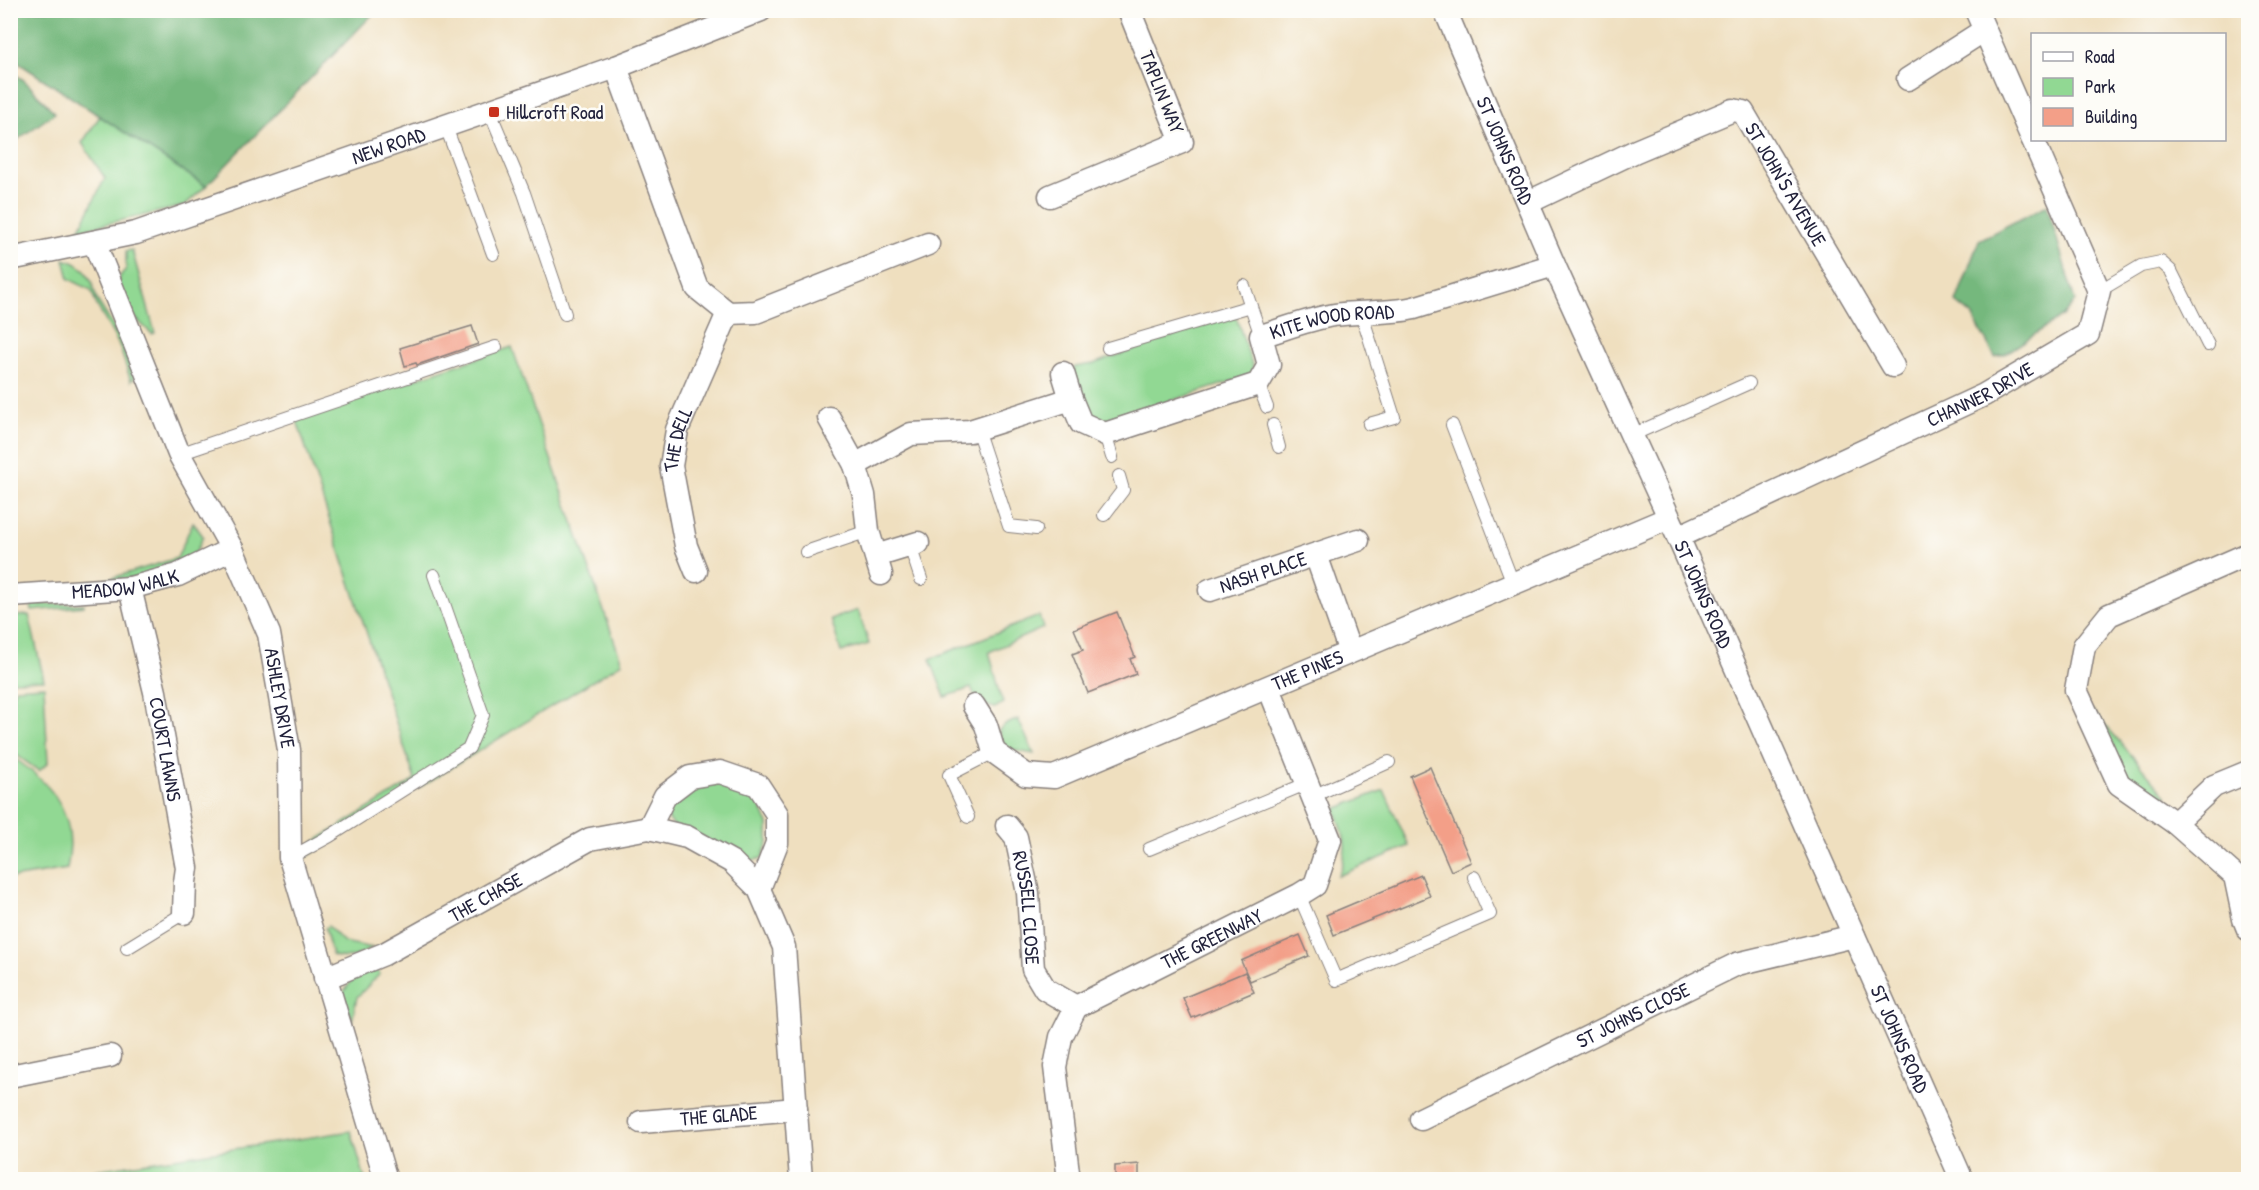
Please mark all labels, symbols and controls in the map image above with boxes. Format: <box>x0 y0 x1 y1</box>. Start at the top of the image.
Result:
legend <box>2031 33 2226 141</box>
text: Road <box>2085 44 2115 69</box>
street label: TAPLIN WAY <box>1134 46 1191 137</box>
text: Park <box>2085 74 2116 99</box>
street label: ST JOHNS ROAD <box>1471 92 1541 209</box>
place label: Hillcroft Road <box>506 98 604 125</box>
text: Building <box>2085 104 2137 129</box>
marker: Hillcroft Road <box>487 105 501 119</box>
street label: ST JOHN'S AVENUE <box>1739 117 1833 251</box>
street label: NEW ROAD <box>348 120 429 170</box>
street label: KITE WOOD ROAD <box>1266 297 1395 345</box>
street label: CHANNER DRIVE <box>1922 355 2038 433</box>
street label: THE DELL <box>656 402 698 474</box>
street label: ST JOHNS ROAD <box>1668 536 1740 653</box>
street label: NASH PLACE <box>1216 544 1310 599</box>
street label: MEADOW WALK <box>71 561 182 605</box>
street label: THE PINES <box>1267 643 1347 697</box>
street label: ASHLEY DRIVE <box>259 646 303 751</box>
street label: COURT LAWNS <box>143 695 189 803</box>
street label: RUSSELL CLOSE <box>1006 848 1047 966</box>
street label: THE CHASE <box>444 865 527 928</box>
street label: THE GREENWAY <box>1156 901 1267 975</box>
street label: ST JOHNS CLOSE <box>1571 975 1694 1054</box>
street label: ST JOHNS ROAD <box>1865 981 1936 1097</box>
street label: THE GLADE <box>679 1098 759 1132</box>

